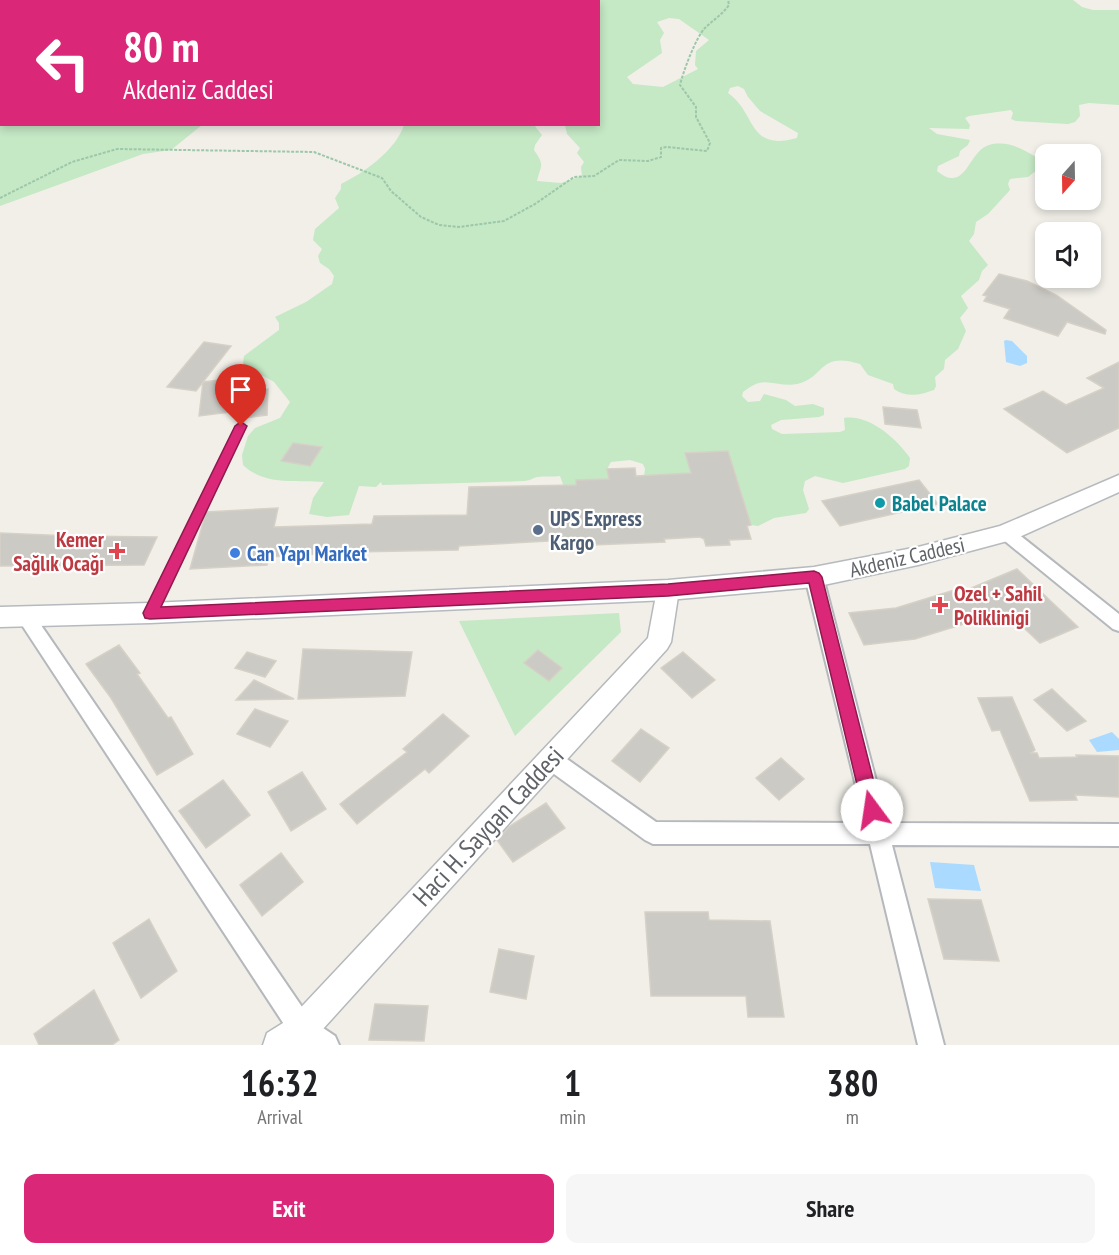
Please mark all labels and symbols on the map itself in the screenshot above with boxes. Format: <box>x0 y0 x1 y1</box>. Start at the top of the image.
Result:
north arrow <box>1035 144 1101 210</box>
pin <box>215 364 266 426</box>
place label: Babel Palace <box>892 490 987 517</box>
marker: Babel Palace <box>873 496 887 510</box>
place label: UPS Express Kargo <box>550 505 642 556</box>
marker: UPS Express Kargo <box>531 523 545 537</box>
place label: Kemer Sağlık Ocağı <box>13 526 105 577</box>
street label: Akdeniz Caddesi <box>847 531 967 583</box>
place label: Can Yapı Market <box>247 540 367 567</box>
marker: Kemer Sağlık Ocağı <box>108 542 126 560</box>
marker: Can Yapı Market <box>228 546 242 560</box>
place label: Ozel + Sahil Poliklinigi <box>954 580 1043 631</box>
marker: Ozel + Sahil Poliklinigi <box>931 596 949 614</box>
street label: Haci H. Saygan Caddesi <box>405 739 571 913</box>
position arrow <box>840 778 904 842</box>

